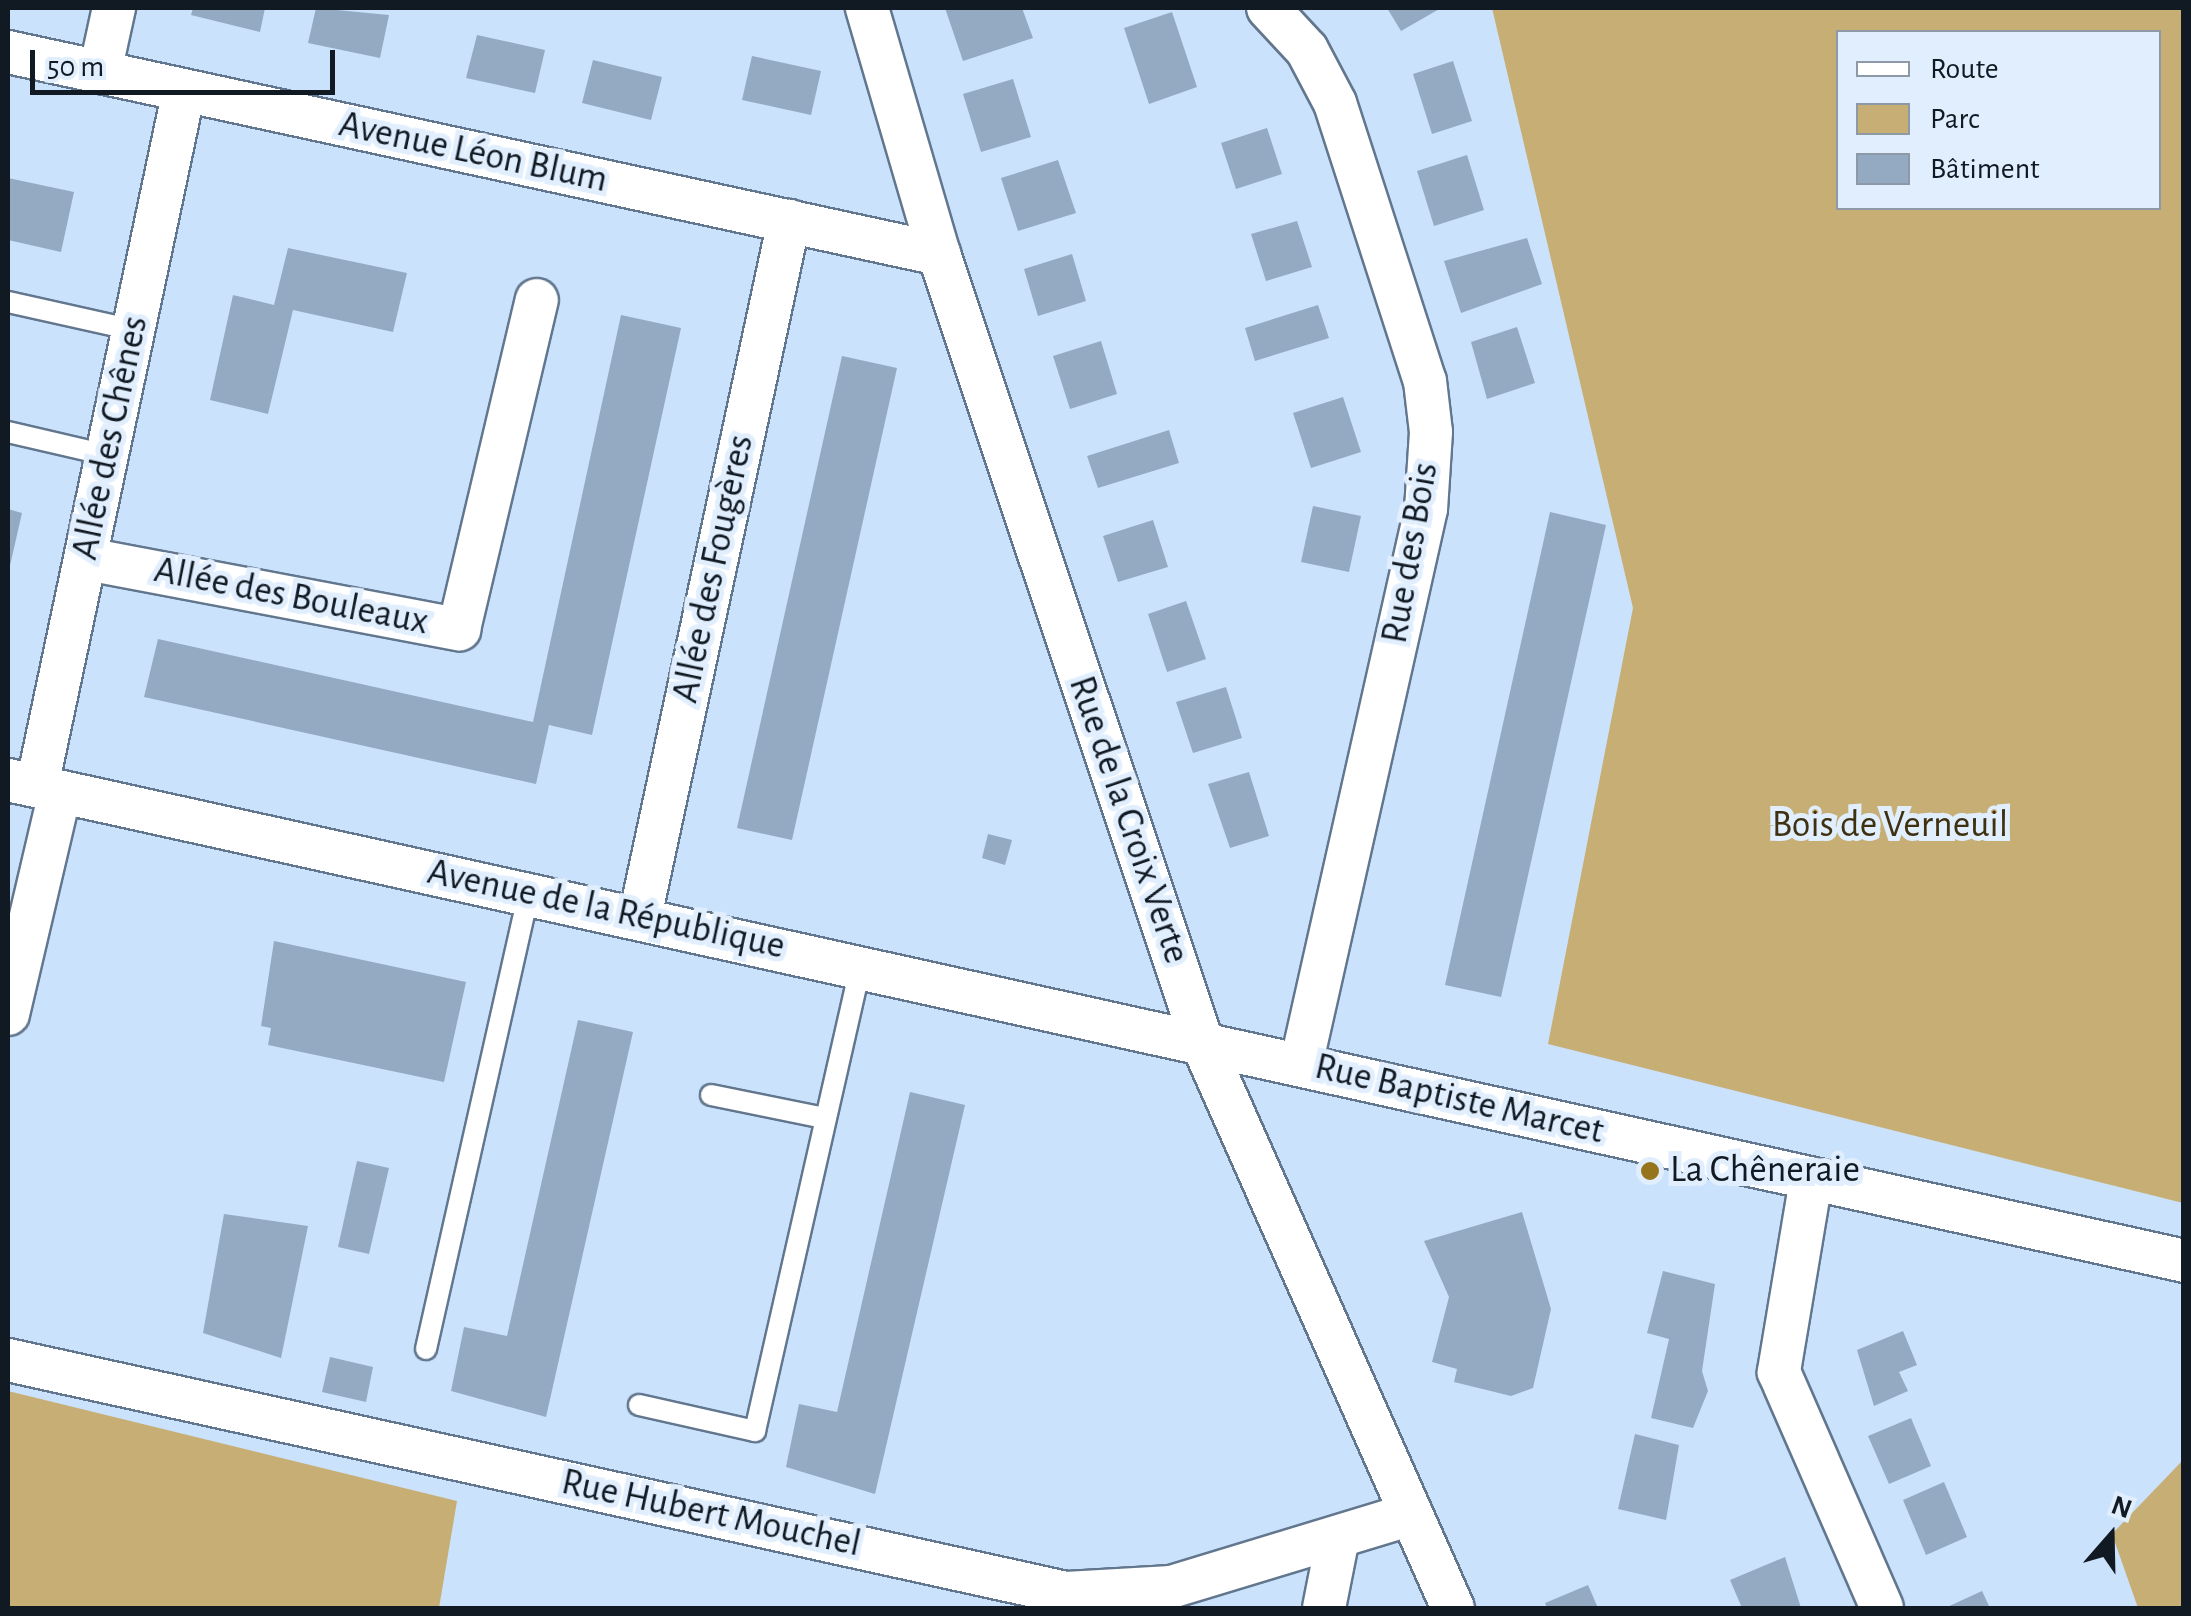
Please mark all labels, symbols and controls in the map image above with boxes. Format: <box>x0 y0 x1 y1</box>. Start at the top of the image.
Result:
scale bar <box>35 30 340 92</box>
legend <box>1836 30 2161 210</box>
text: 50 m <box>47 52 104 82</box>
text: Route <box>1930 54 1999 84</box>
street label: Avenue Léon Blum <box>335 102 611 204</box>
text: Parc <box>1930 104 1980 134</box>
text: Bâtiment <box>1930 154 2040 184</box>
street label: Allée des Chênes <box>63 312 159 564</box>
street label: Allée des Fougères <box>663 431 765 707</box>
street label: Rue des Bois <box>1373 459 1449 647</box>
street label: Allée des Bouleaux <box>150 548 432 646</box>
street label: Rue de la Croix Verte <box>1057 670 1199 970</box>
park label: Bois de Verneuil <box>1772 803 2008 849</box>
street label: Avenue de la République <box>423 850 789 970</box>
street label: Rue Baptiste Marcet <box>1310 1045 1608 1155</box>
place label: La Chêneraie <box>1670 1148 1860 1194</box>
marker: La Chêneraie <box>1639 1160 1661 1182</box>
street label: Rue Hubert Mouchel <box>557 1460 865 1568</box>
north arrow <box>2061 1486 2161 1586</box>
text: N <box>2107 1491 2135 1524</box>

